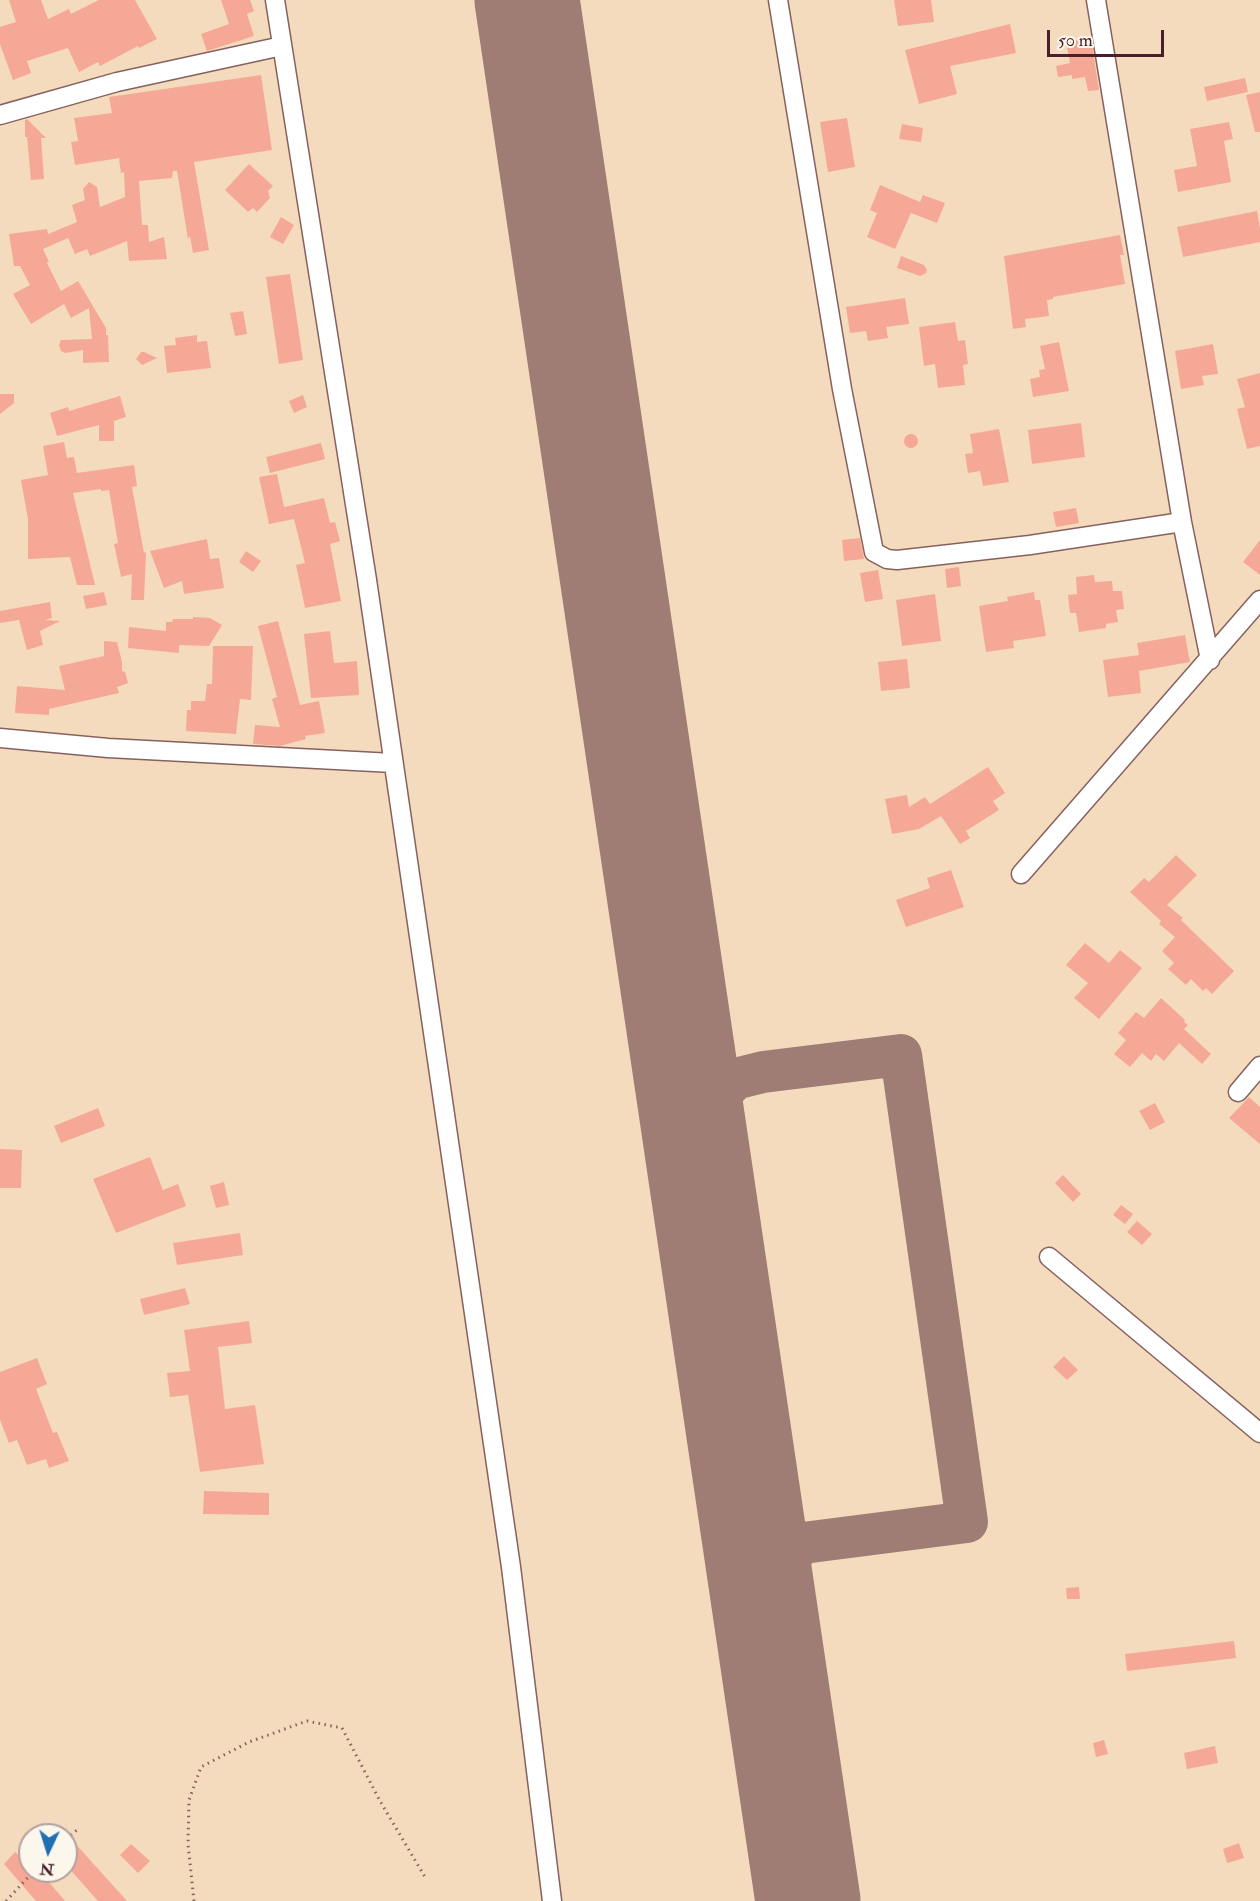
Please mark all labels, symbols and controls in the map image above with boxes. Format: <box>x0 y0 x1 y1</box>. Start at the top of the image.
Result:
scale bar <box>1050 18 1167 56</box>
text: 50 m <box>1058 29 1093 52</box>
north arrow <box>18 1823 78 1883</box>
text: N <box>39 1858 55 1879</box>

